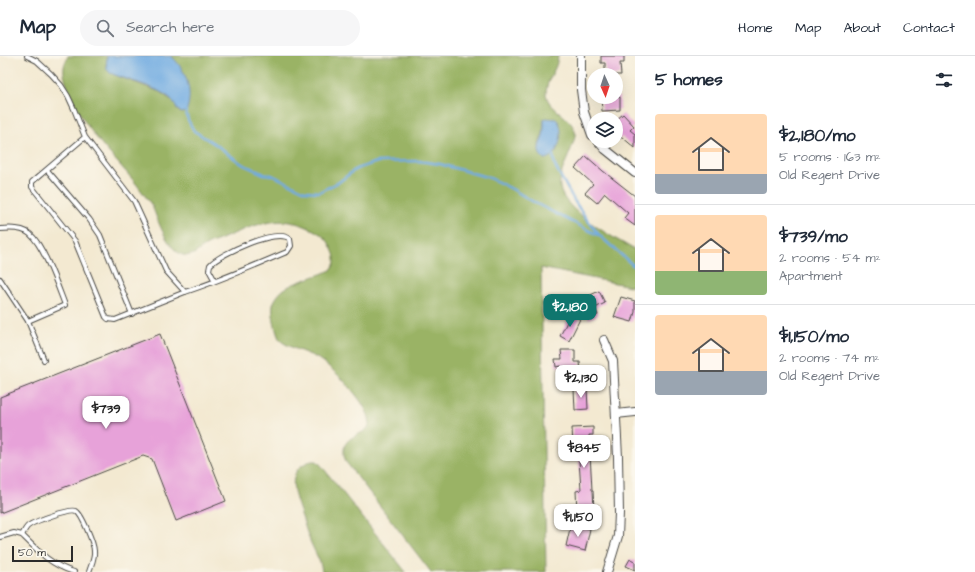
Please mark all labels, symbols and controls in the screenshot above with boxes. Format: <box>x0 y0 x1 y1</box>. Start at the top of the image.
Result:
search box <box>80 10 360 46</box>
text: Map <box>20 14 56 41</box>
icon: search <box>94 17 116 39</box>
text: Search here <box>126 17 215 38</box>
text: Home <box>738 18 773 38</box>
text: Map <box>795 18 821 38</box>
text: About <box>843 18 881 38</box>
text: Contact <box>903 18 955 38</box>
north arrow <box>587 68 623 104</box>
map controls <box>587 68 623 148</box>
text: 5 homes <box>655 68 723 92</box>
icon: filters <box>933 69 955 91</box>
button: layers <box>587 112 623 148</box>
text: $2,180/mo <box>779 124 856 148</box>
icon: home <box>687 130 735 178</box>
text: 5 rooms · 163 m² <box>779 148 881 166</box>
text: Old Regent Drive <box>779 166 880 184</box>
text: $739/mo <box>779 225 848 249</box>
icon: home <box>687 231 735 279</box>
text: 2 rooms · 54 m² <box>779 249 881 267</box>
text: Apartment <box>779 267 843 285</box>
pin: $2,180 <box>537 294 603 328</box>
text: $2,180 <box>552 298 588 316</box>
text: $1,150/mo <box>779 325 849 349</box>
icon: home <box>687 331 735 379</box>
text: 2 rooms · 74 m² <box>779 349 879 367</box>
pin: $2,130 <box>548 365 614 399</box>
text: Old Regent Drive <box>779 367 880 385</box>
text: $2,130 <box>564 369 598 387</box>
pin: $739 <box>82 396 130 430</box>
text: $739 <box>91 400 121 418</box>
pin: $845 <box>560 435 608 469</box>
text: $845 <box>567 439 601 457</box>
pin: $1,150 <box>545 504 611 538</box>
text: $1,150 <box>563 508 593 526</box>
scale bar <box>12 544 73 563</box>
text: 50 m <box>18 545 46 560</box>

